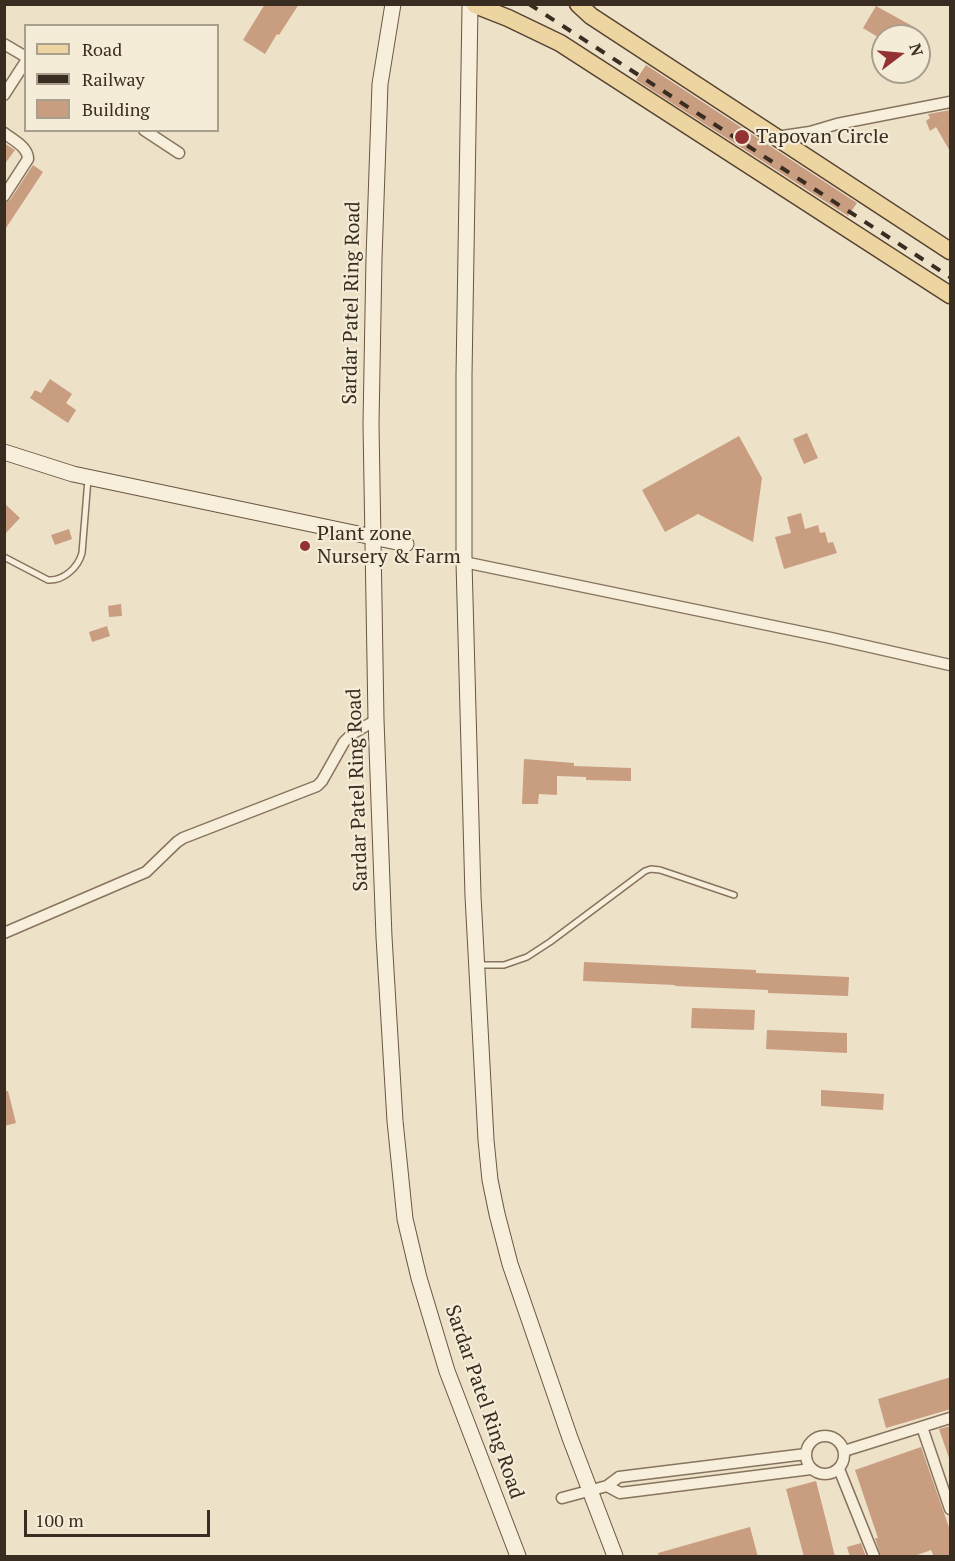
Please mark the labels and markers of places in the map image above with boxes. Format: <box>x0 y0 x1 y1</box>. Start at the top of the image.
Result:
place label: Tapovan Circle <box>756 125 889 149</box>
marker: Tapovan Circle <box>733 128 751 146</box>
place label: Plant zone Nursery & Farm <box>317 522 461 569</box>
marker: Plant zone Nursery & Farm <box>298 539 312 553</box>

